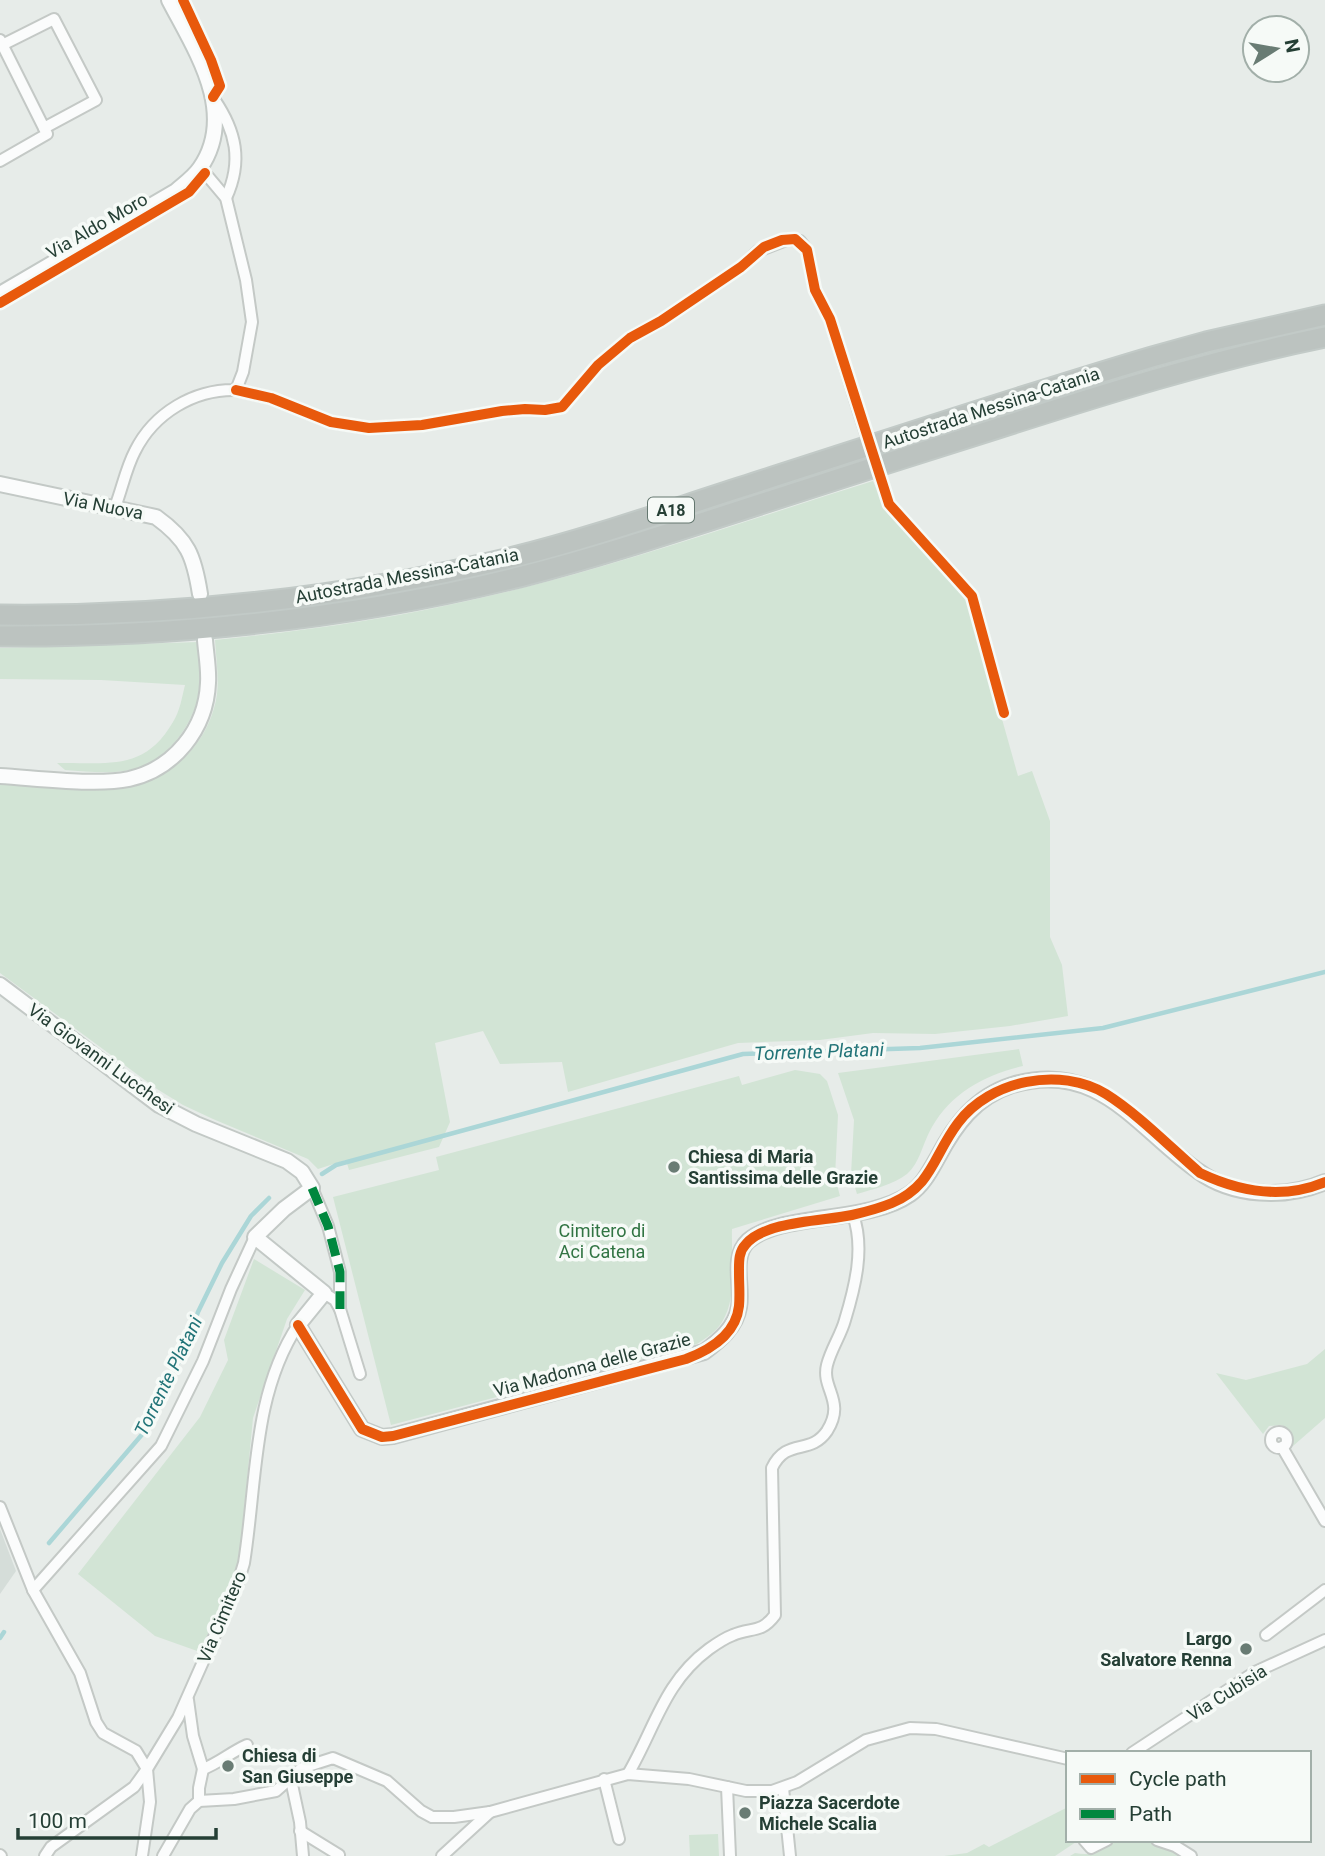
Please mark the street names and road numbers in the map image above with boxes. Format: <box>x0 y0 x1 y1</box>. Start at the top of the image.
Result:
street label: Via Aldo Moro <box>42 188 151 263</box>
street label: Autostrada Messina-Catania <box>880 362 1102 453</box>
street label: Via Nuova <box>61 487 145 524</box>
road number: A18 <box>648 498 694 523</box>
street label: Autostrada Messina-Catania <box>294 544 520 607</box>
street label: Via Giovanni Lucchesi <box>24 999 178 1119</box>
street label: Via Madonna delle Grazie <box>491 1328 693 1401</box>
street label: Via Cimitero <box>193 1568 250 1666</box>
street label: Via Cubisia <box>1183 1660 1270 1725</box>

